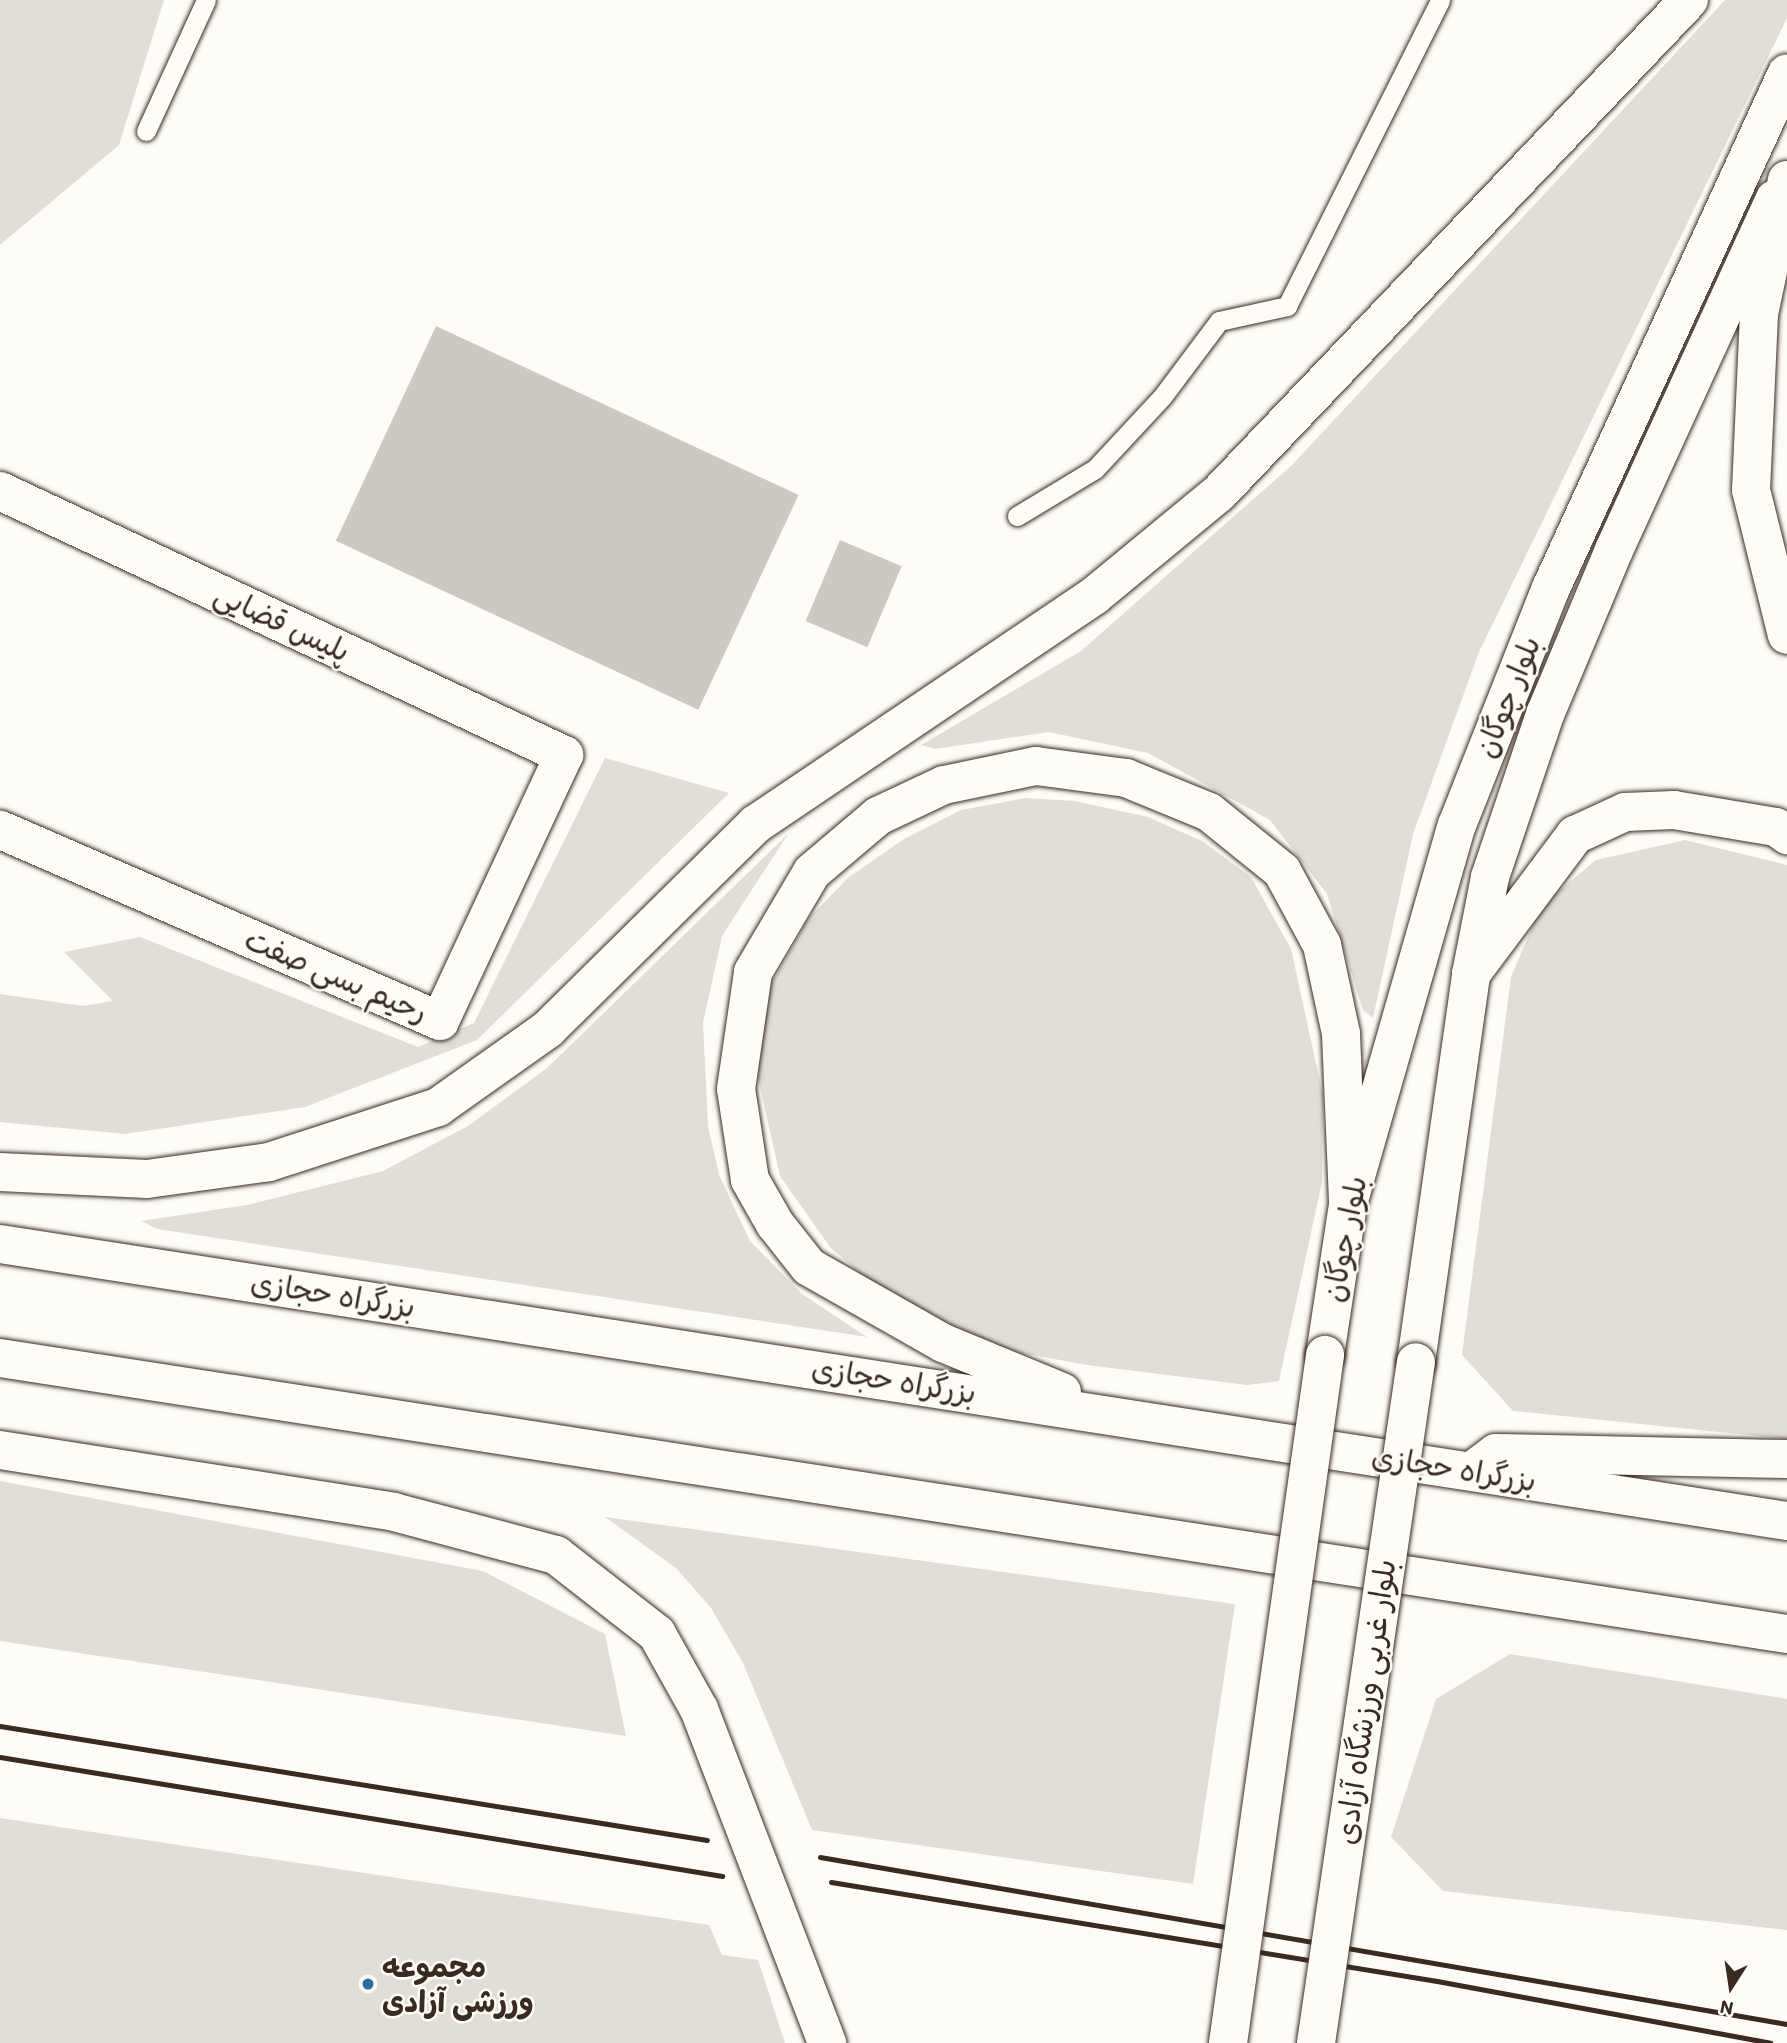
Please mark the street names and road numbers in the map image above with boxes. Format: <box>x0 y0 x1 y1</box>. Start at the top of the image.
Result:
street label: پلیس قضایی <box>209 576 355 670</box>
street label: بلوار چوگان <box>1467 631 1549 763</box>
street label: رحیم بسی صفت <box>239 921 433 1031</box>
street label: بلوار چوگان <box>1315 1173 1375 1305</box>
street label: بزرگراه حجازی <box>248 1264 418 1326</box>
street label: بزرگراه حجازی <box>809 1350 979 1412</box>
street label: بزرگراه حجازی <box>1369 1438 1539 1500</box>
street label: بلوار غربی ورزشگاه آزادی <box>1328 1557 1404 1847</box>

